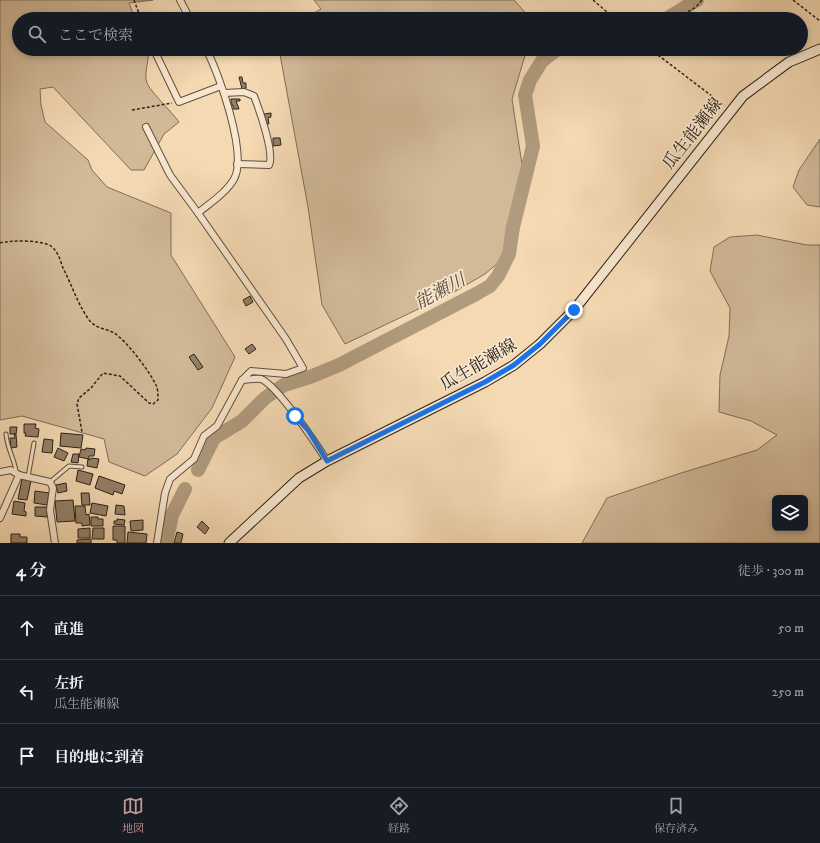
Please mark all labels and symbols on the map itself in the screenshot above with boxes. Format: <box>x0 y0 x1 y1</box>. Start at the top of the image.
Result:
street label: 瓜生能瀬線 <box>658 93 728 174</box>
water label: 能瀬川 <box>411 269 471 314</box>
route end <box>565 301 583 319</box>
street label: 瓜生能瀬線 <box>436 334 521 396</box>
route start <box>286 407 304 425</box>

